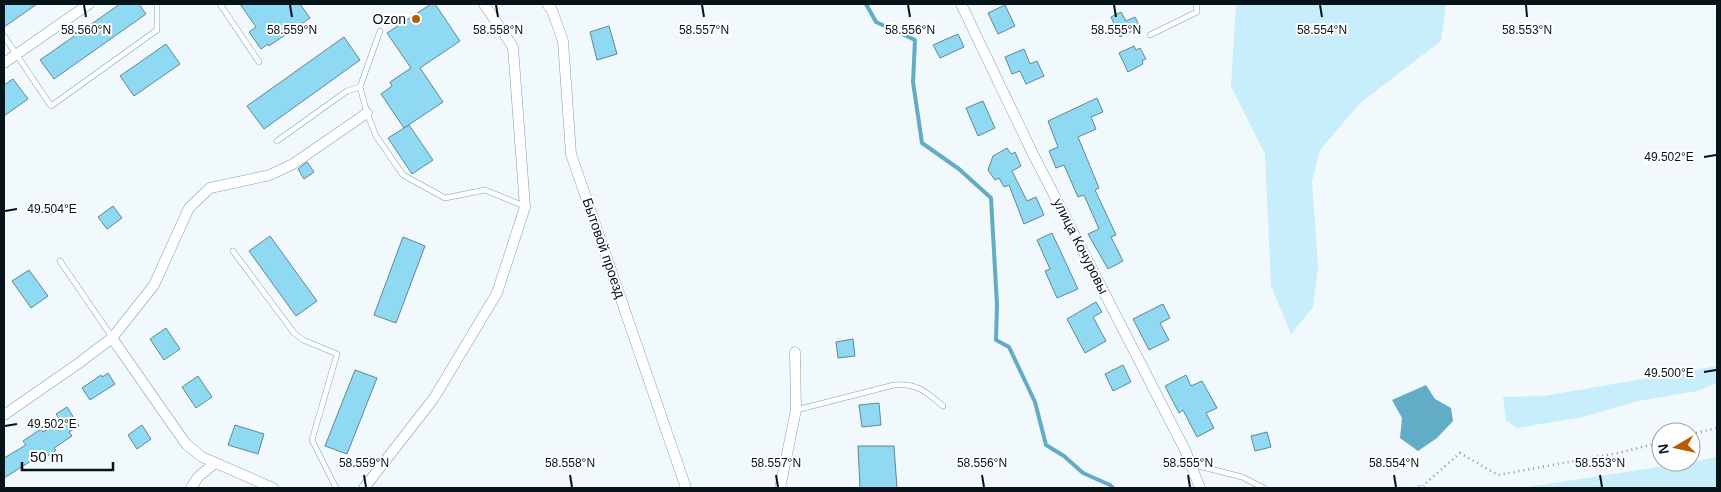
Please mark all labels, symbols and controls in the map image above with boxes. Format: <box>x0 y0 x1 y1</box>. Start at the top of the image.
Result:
place label: Ozon <box>373 11 406 27</box>
marker: Ozon <box>410 13 422 25</box>
text: 58.560°N <box>61 23 111 37</box>
text: 58.559°N <box>267 23 317 37</box>
text: 58.558°N <box>473 23 523 37</box>
text: 58.557°N <box>679 23 729 37</box>
text: 58.556°N <box>885 23 935 37</box>
text: 58.555°N <box>1091 23 1141 37</box>
text: 58.554°N <box>1297 23 1347 37</box>
text: 58.553°N <box>1502 23 1552 37</box>
text: 49.502°E <box>1644 150 1694 164</box>
street label: улица Кочуровы <box>1050 195 1112 297</box>
street label: Бытовой проезд <box>579 196 629 300</box>
text: 49.504°E <box>27 202 77 216</box>
text: 49.500°E <box>1644 366 1694 380</box>
text: 49.502°E <box>27 417 77 431</box>
north arrow <box>1651 422 1701 472</box>
scale bar <box>22 440 114 472</box>
text: N <box>1654 443 1672 455</box>
text: 50 m <box>30 448 63 465</box>
text: 58.559°N <box>339 456 389 470</box>
text: 58.558°N <box>545 456 595 470</box>
text: 58.557°N <box>751 456 801 470</box>
text: 58.556°N <box>957 456 1007 470</box>
text: 58.555°N <box>1163 456 1213 470</box>
text: 58.554°N <box>1369 456 1419 470</box>
text: 58.553°N <box>1575 456 1625 470</box>

